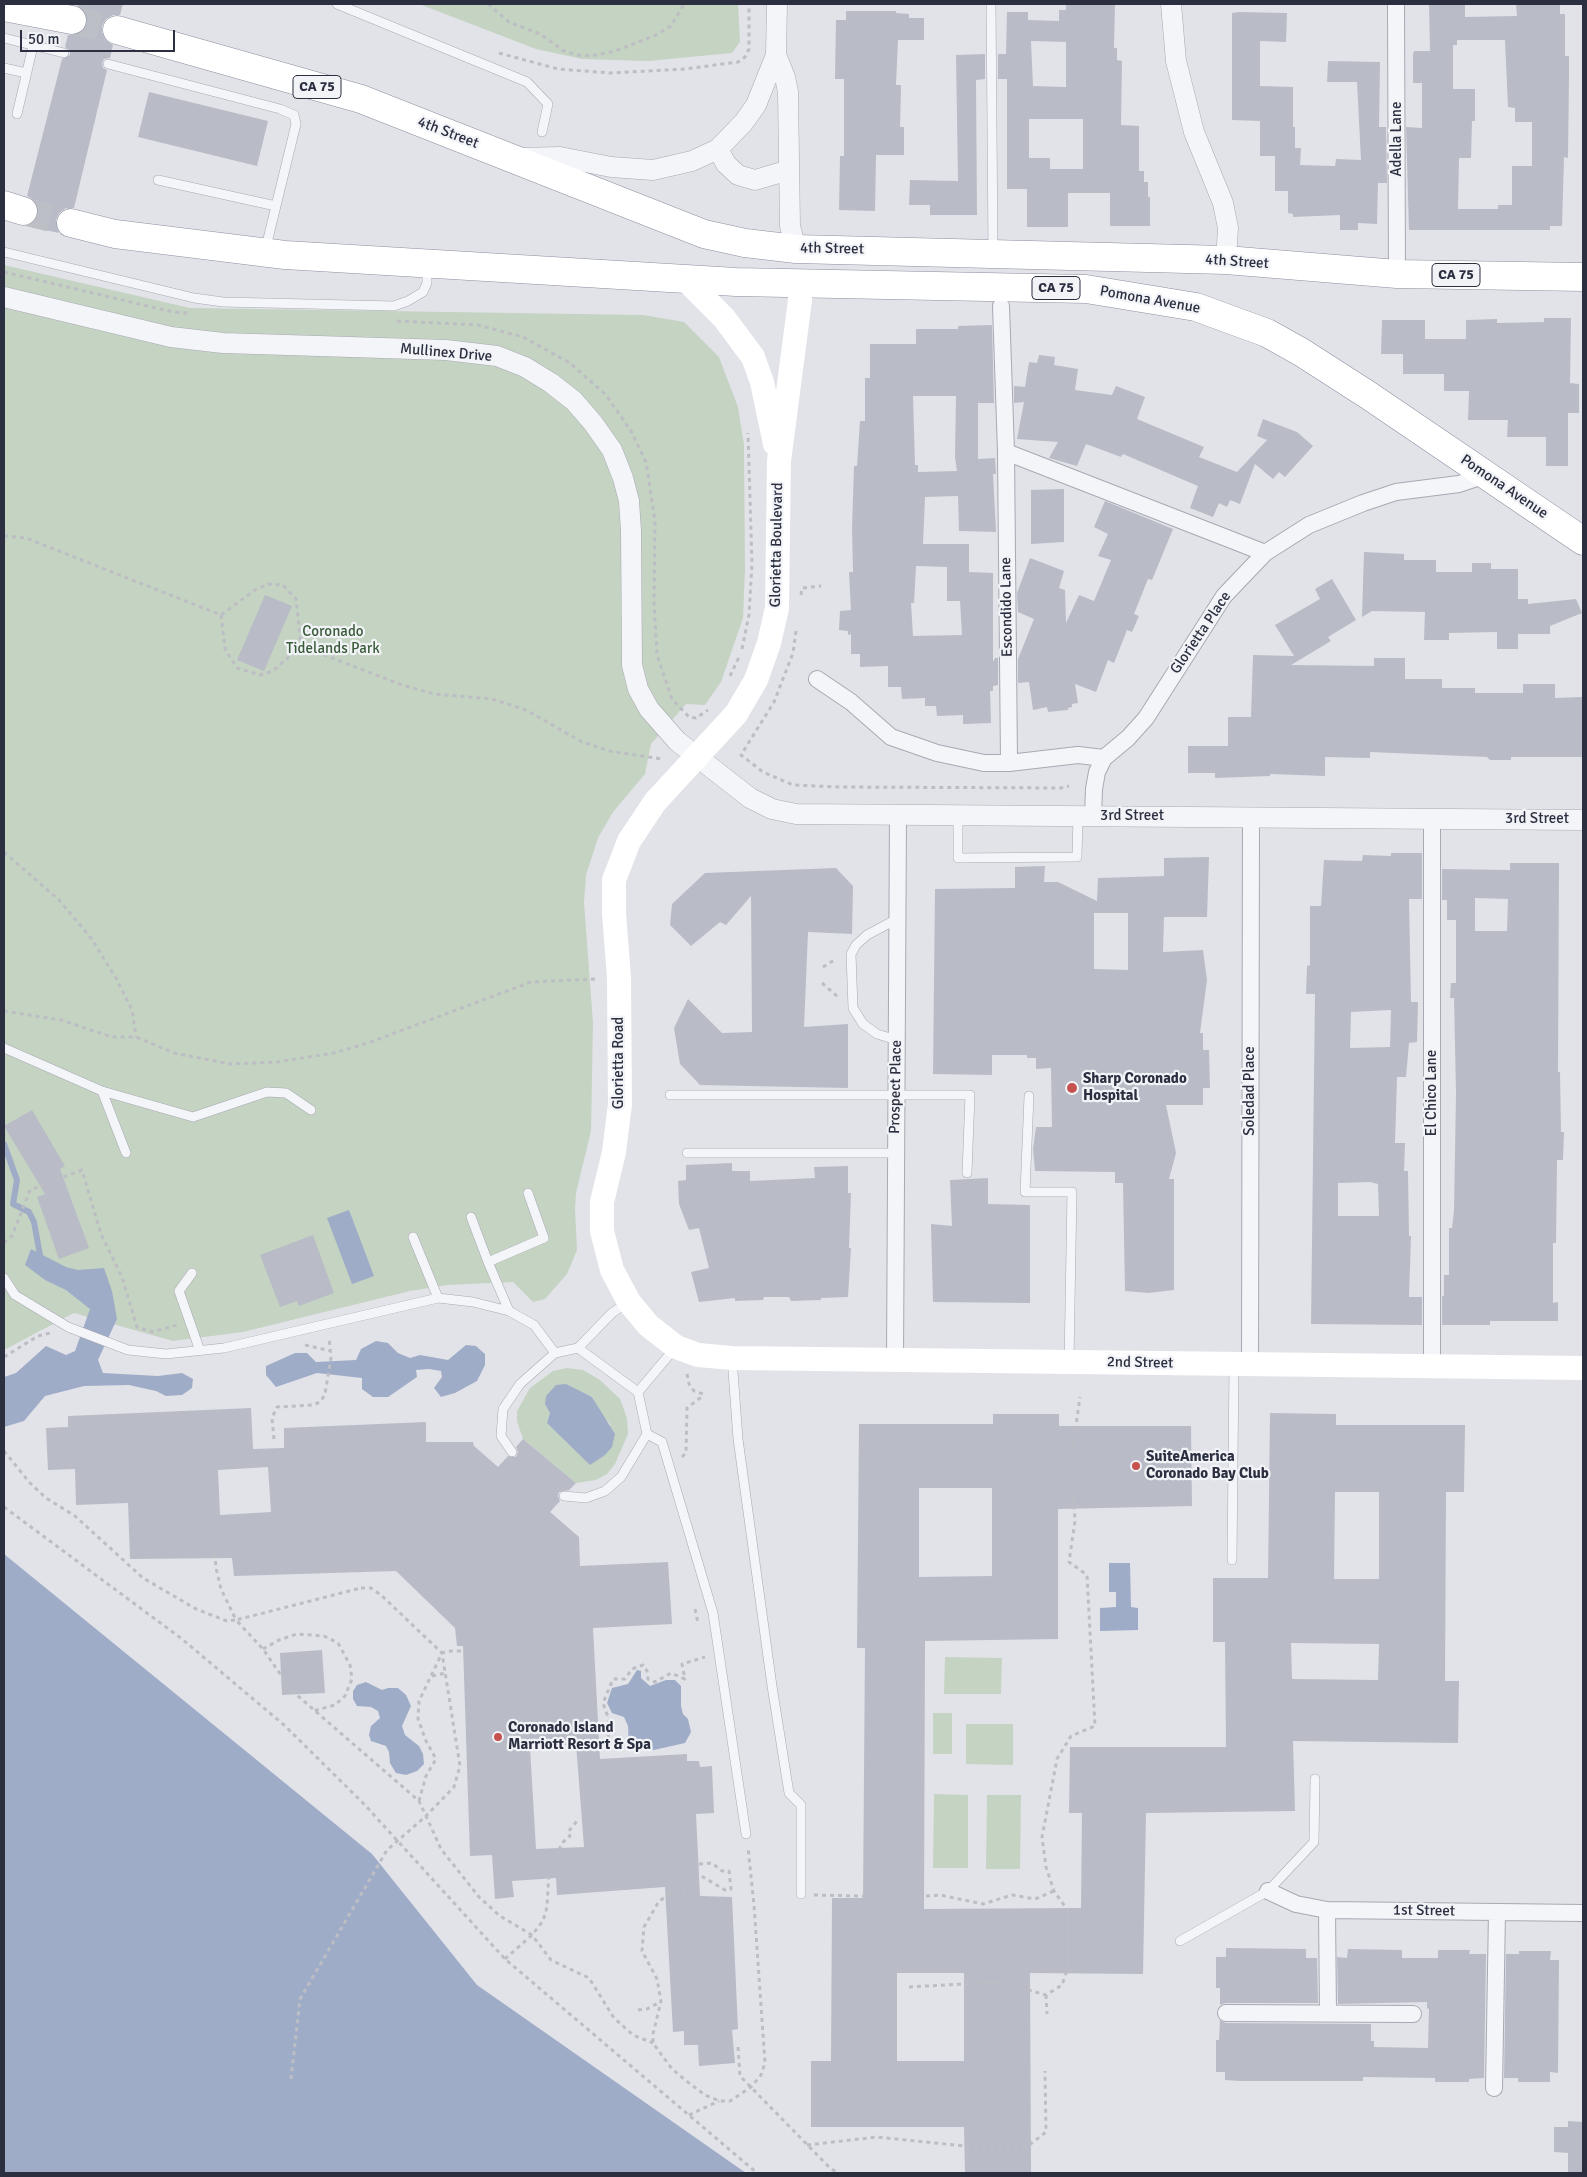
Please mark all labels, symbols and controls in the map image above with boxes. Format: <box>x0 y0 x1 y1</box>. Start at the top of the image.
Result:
scale bar <box>22 20 178 52</box>
text: 50 m <box>28 30 59 48</box>
road number: CA 75 <box>293 75 341 98</box>
street label: Adella Lane <box>1388 101 1406 177</box>
street label: 4th Street <box>415 113 481 153</box>
street label: 4th Street <box>800 239 864 259</box>
street label: 4th Street <box>1205 251 1269 273</box>
road number: CA 75 <box>1432 264 1480 286</box>
road number: CA 75 <box>1032 276 1080 300</box>
street label: Pomona Avenue <box>1098 282 1202 318</box>
street label: Mullinex Drive <box>399 340 493 366</box>
street label: Pomona Avenue <box>1457 451 1551 523</box>
street label: Glorietta Boulevard <box>767 482 787 608</box>
street label: Escondido Lane <box>997 557 1017 657</box>
street label: Glorietta Place <box>1167 588 1235 678</box>
park label: Coronado Tidelands Park <box>286 623 380 658</box>
street label: 3rd Street <box>1100 807 1164 825</box>
street label: 3rd Street <box>1505 810 1569 828</box>
street label: Glorietta Road <box>610 1017 628 1109</box>
street label: Prospect Place <box>886 1040 906 1134</box>
street label: Soledad Place <box>1241 1046 1259 1136</box>
street label: El Chico Lane <box>1423 1050 1441 1136</box>
place label: Sharp Coronado Hospital <box>1083 1070 1187 1105</box>
marker: Sharp Coronado Hospital <box>1065 1081 1079 1095</box>
street label: 2nd Street <box>1107 1353 1173 1373</box>
place label: SuiteAmerica Coronado Bay Club <box>1146 1448 1269 1483</box>
marker: SuiteAmerica Coronado Bay Club <box>1130 1460 1142 1472</box>
place label: Coronado Island Marriott Resort & Spa <box>508 1719 651 1754</box>
marker: Coronado Island Marriott Resort & Spa <box>492 1731 504 1743</box>
street label: 1st Street <box>1393 1901 1455 1921</box>

